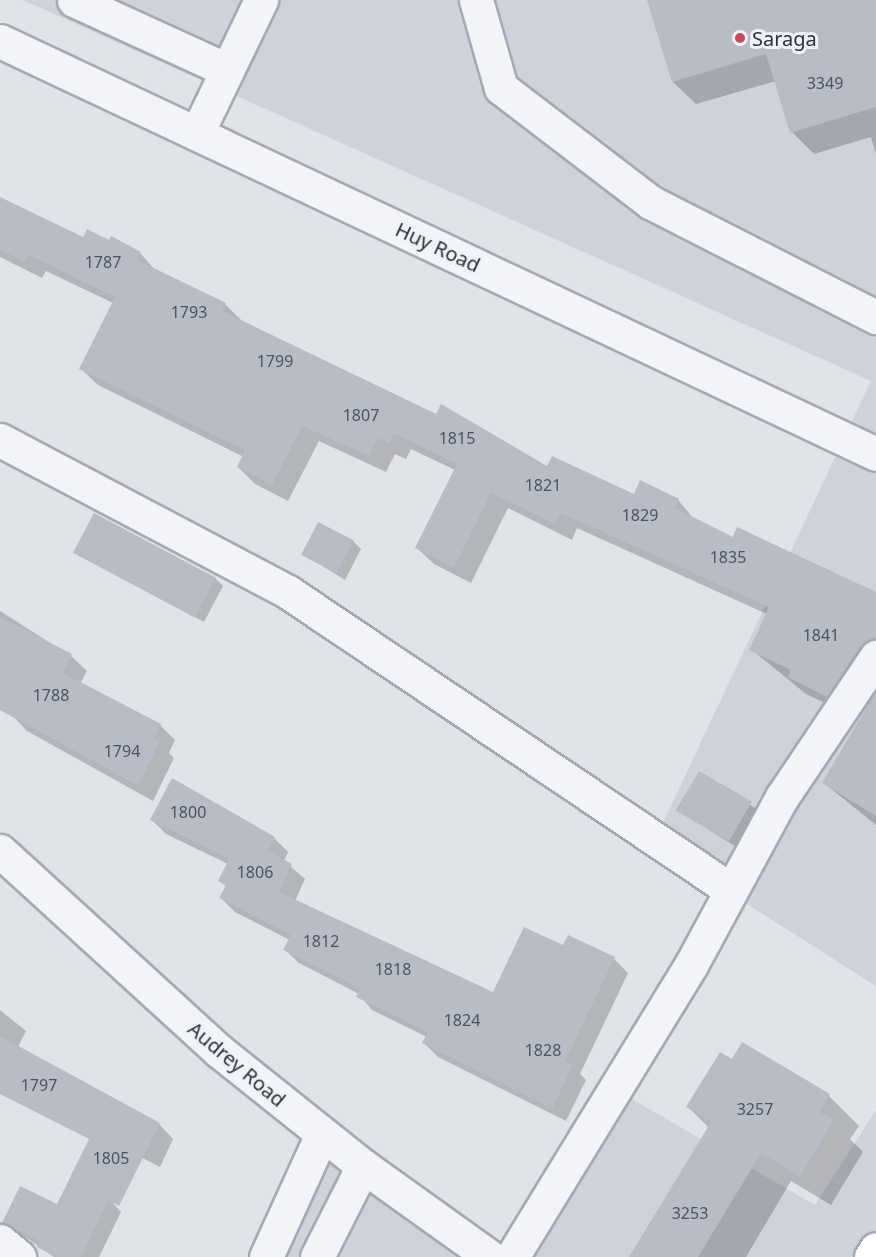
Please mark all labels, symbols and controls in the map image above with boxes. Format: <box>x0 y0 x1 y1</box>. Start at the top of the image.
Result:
place label: Saraga <box>752 26 817 50</box>
marker: Saraga <box>733 31 747 45</box>
house number: 3349 <box>807 73 843 93</box>
street label: Huy Road <box>392 217 484 277</box>
house number: 1787 <box>85 252 121 272</box>
house number: 1793 <box>171 302 207 322</box>
house number: 1799 <box>257 351 293 371</box>
house number: 1807 <box>343 405 379 425</box>
house number: 1815 <box>439 428 475 448</box>
house number: 1821 <box>525 475 561 495</box>
house number: 1829 <box>622 505 658 525</box>
house number: 1835 <box>710 547 746 567</box>
house number: 1841 <box>803 625 839 645</box>
house number: 1788 <box>33 685 69 705</box>
house number: 1794 <box>104 741 140 761</box>
house number: 1800 <box>170 802 206 822</box>
house number: 1806 <box>237 862 273 882</box>
house number: 1812 <box>303 931 339 951</box>
house number: 1818 <box>375 959 411 979</box>
house number: 1824 <box>444 1010 480 1030</box>
street label: Audrey Road <box>183 1016 291 1112</box>
house number: 1828 <box>525 1040 561 1060</box>
house number: 1797 <box>21 1075 57 1095</box>
house number: 3257 <box>737 1099 773 1119</box>
house number: 1805 <box>93 1148 129 1168</box>
house number: 3253 <box>672 1203 708 1223</box>

